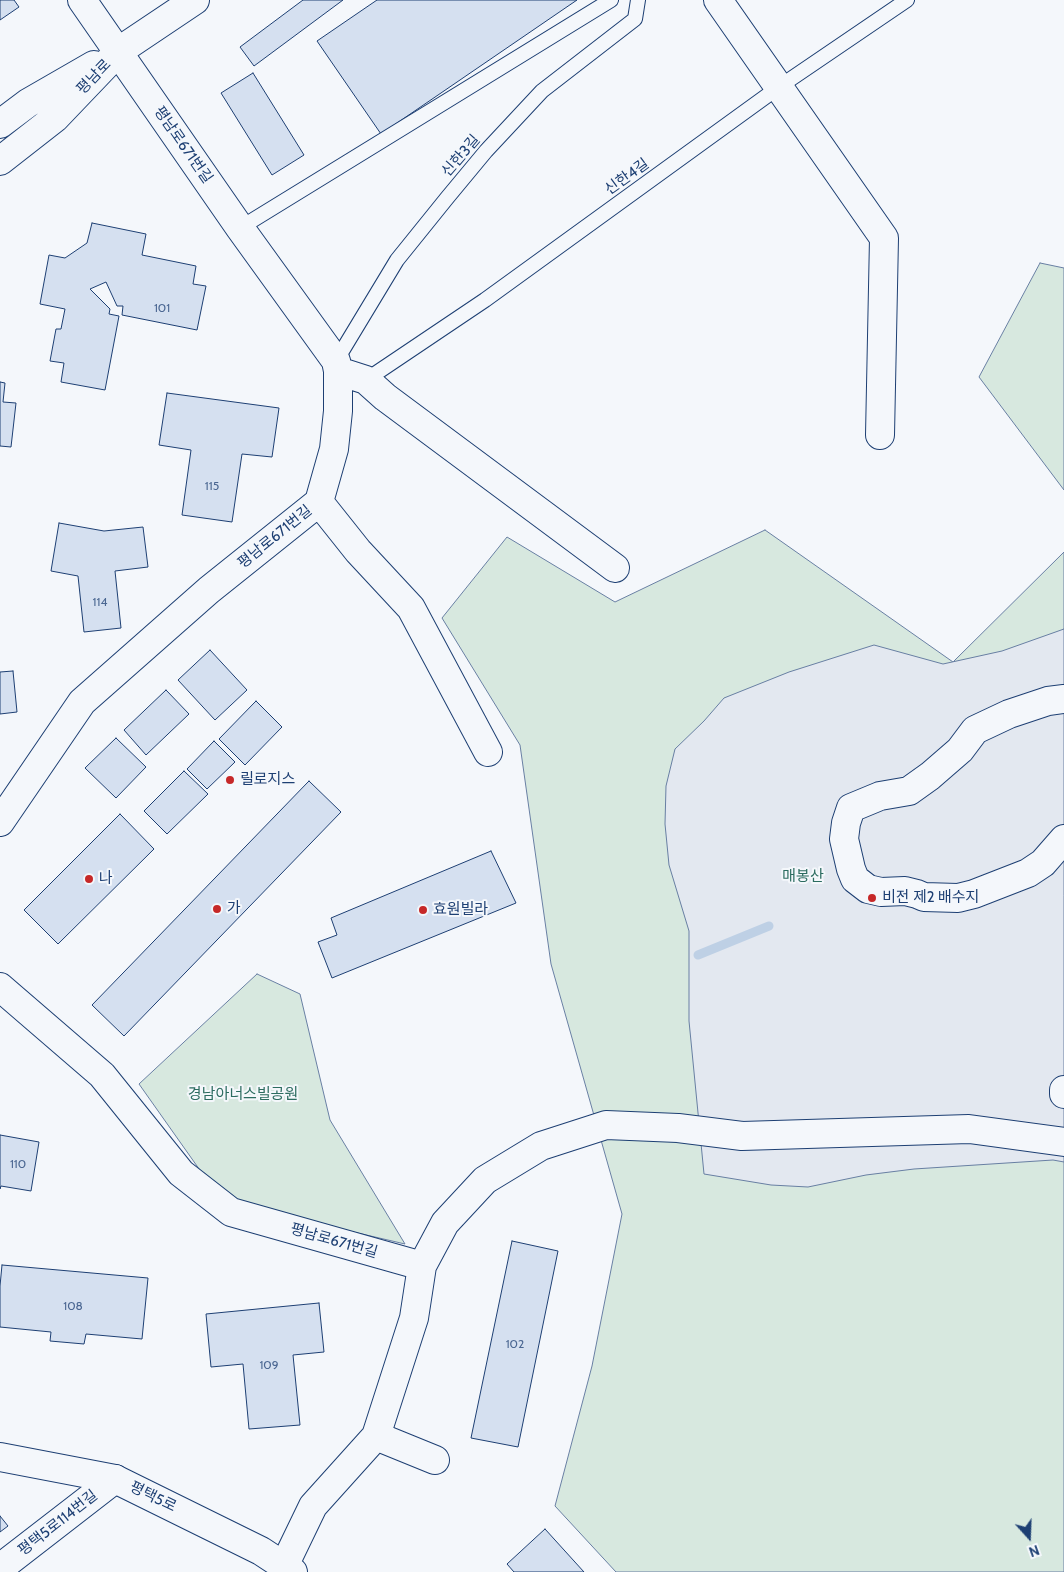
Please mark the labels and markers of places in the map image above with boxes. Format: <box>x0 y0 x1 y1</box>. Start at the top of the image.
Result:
place label: 릴로지스 <box>240 771 295 789</box>
marker: 릴로지스 <box>224 774 236 786</box>
place label: 나 <box>99 870 113 888</box>
marker: 나 <box>83 873 95 885</box>
place label: 비전 제2 배수지 <box>882 889 979 907</box>
marker: 비전 제2 배수지 <box>866 892 878 904</box>
place label: 가 <box>227 900 241 918</box>
place label: 효원빌라 <box>433 901 488 919</box>
marker: 가 <box>211 903 223 915</box>
marker: 효원빌라 <box>417 904 429 916</box>

